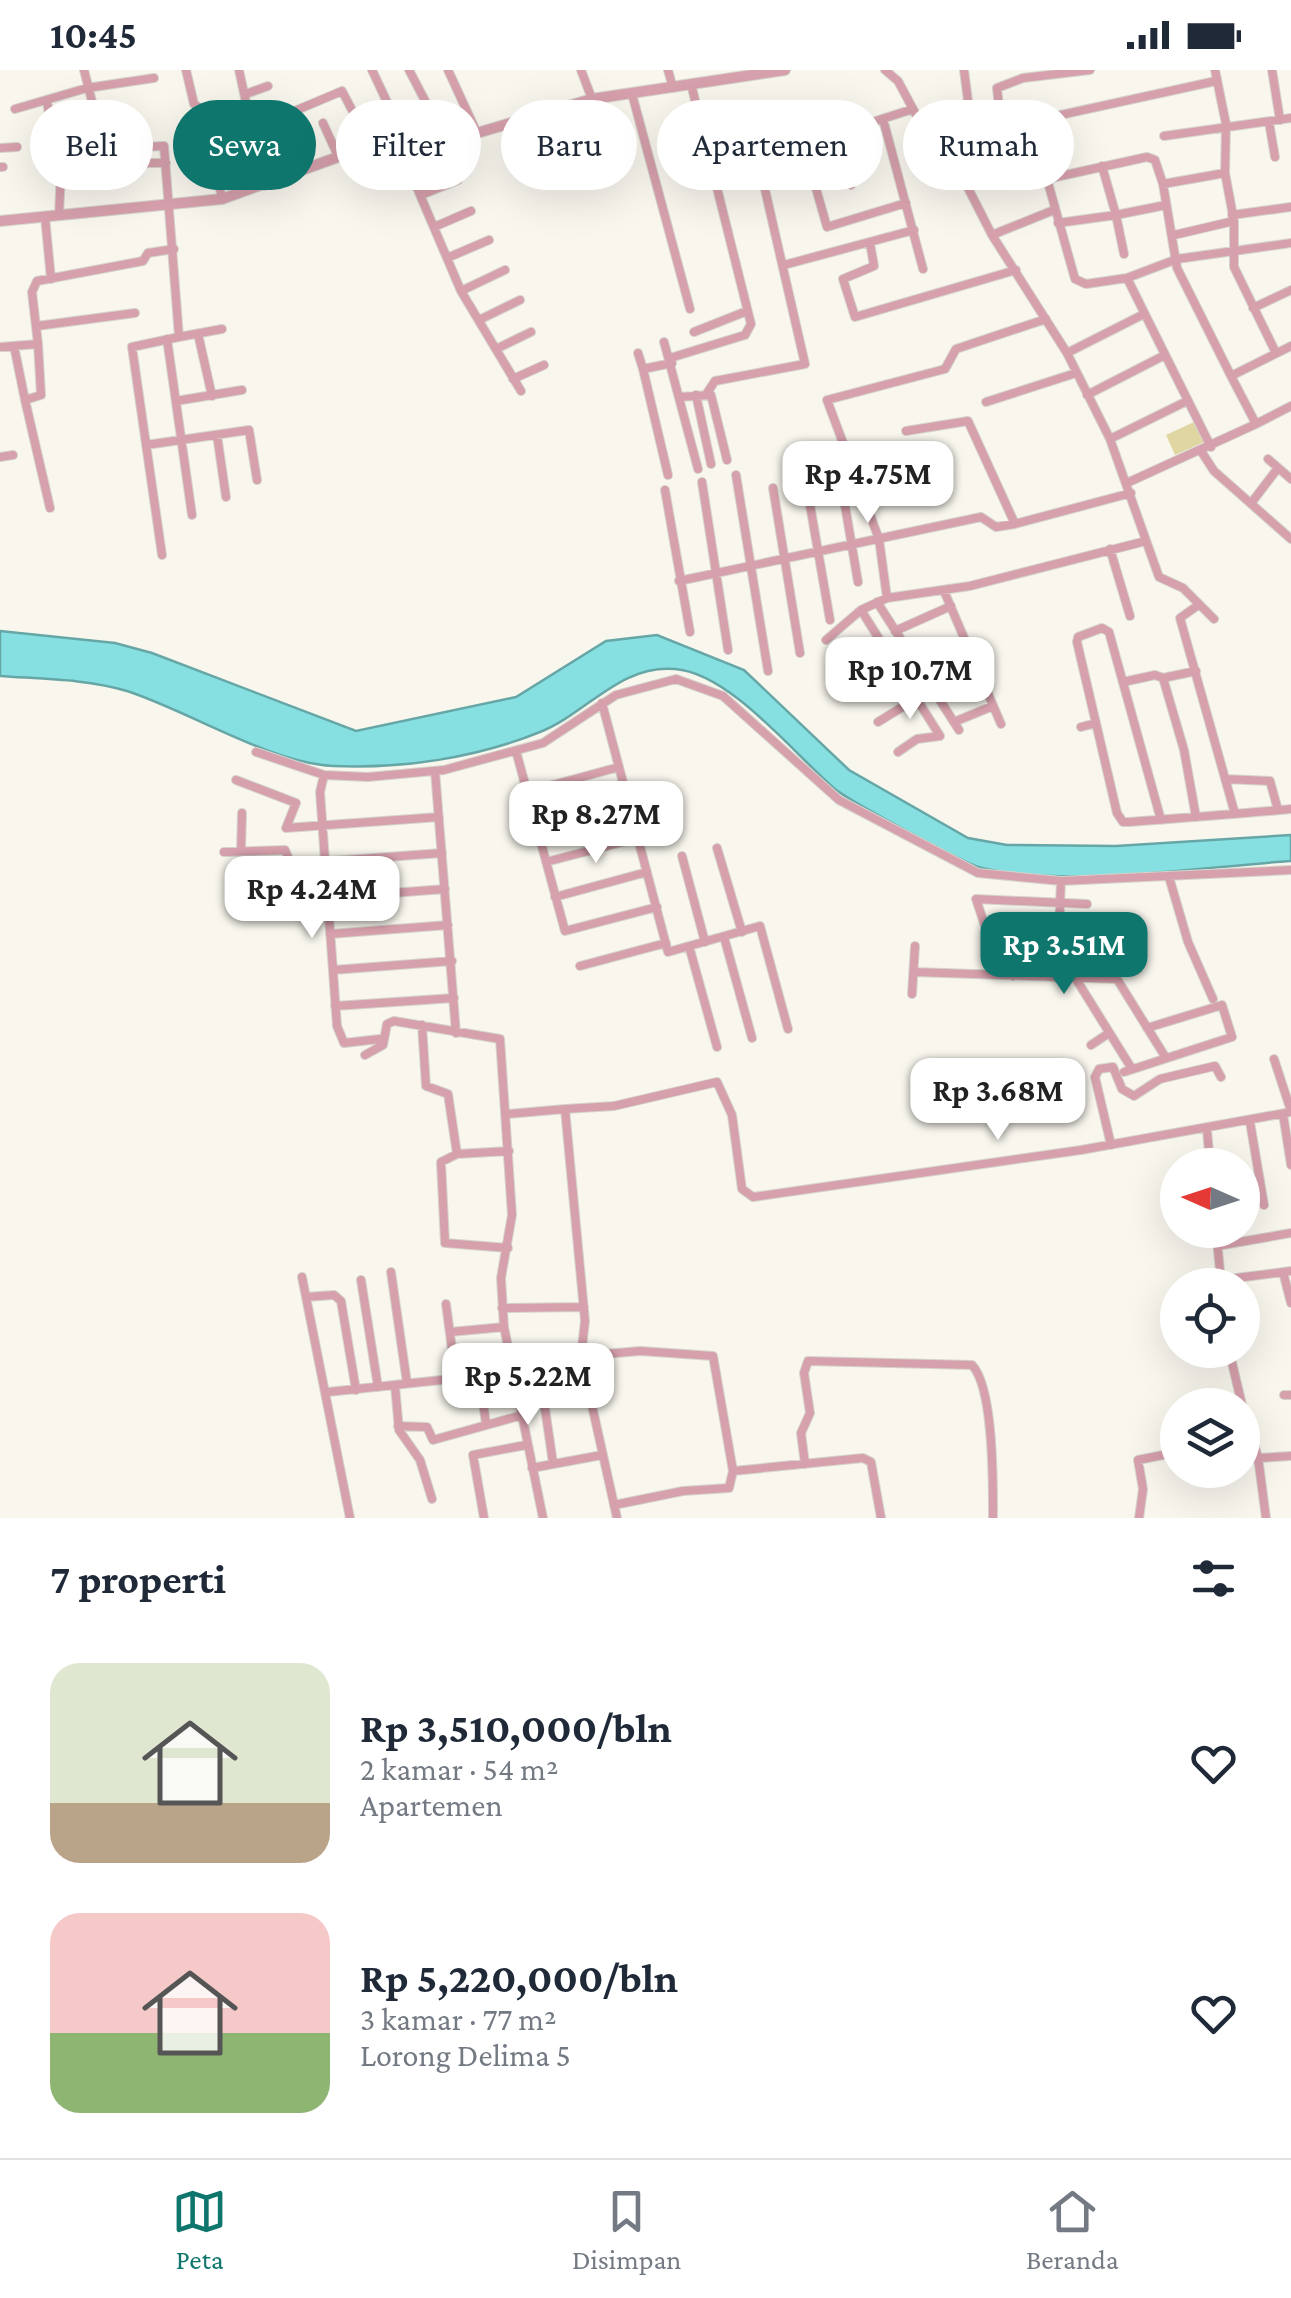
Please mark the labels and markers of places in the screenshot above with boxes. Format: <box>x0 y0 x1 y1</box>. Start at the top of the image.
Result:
pin: Rp 4.75M <box>765 441 971 526</box>
pin: Rp 10.7M <box>807 637 1013 722</box>
pin: Rp 8.27M <box>493 781 699 866</box>
pin: Rp 4.24M <box>209 856 415 941</box>
pin: Rp 3.51M <box>961 912 1167 997</box>
pin: Rp 3.68M <box>895 1058 1101 1143</box>
pin: Rp 5.22M <box>425 1343 631 1428</box>

